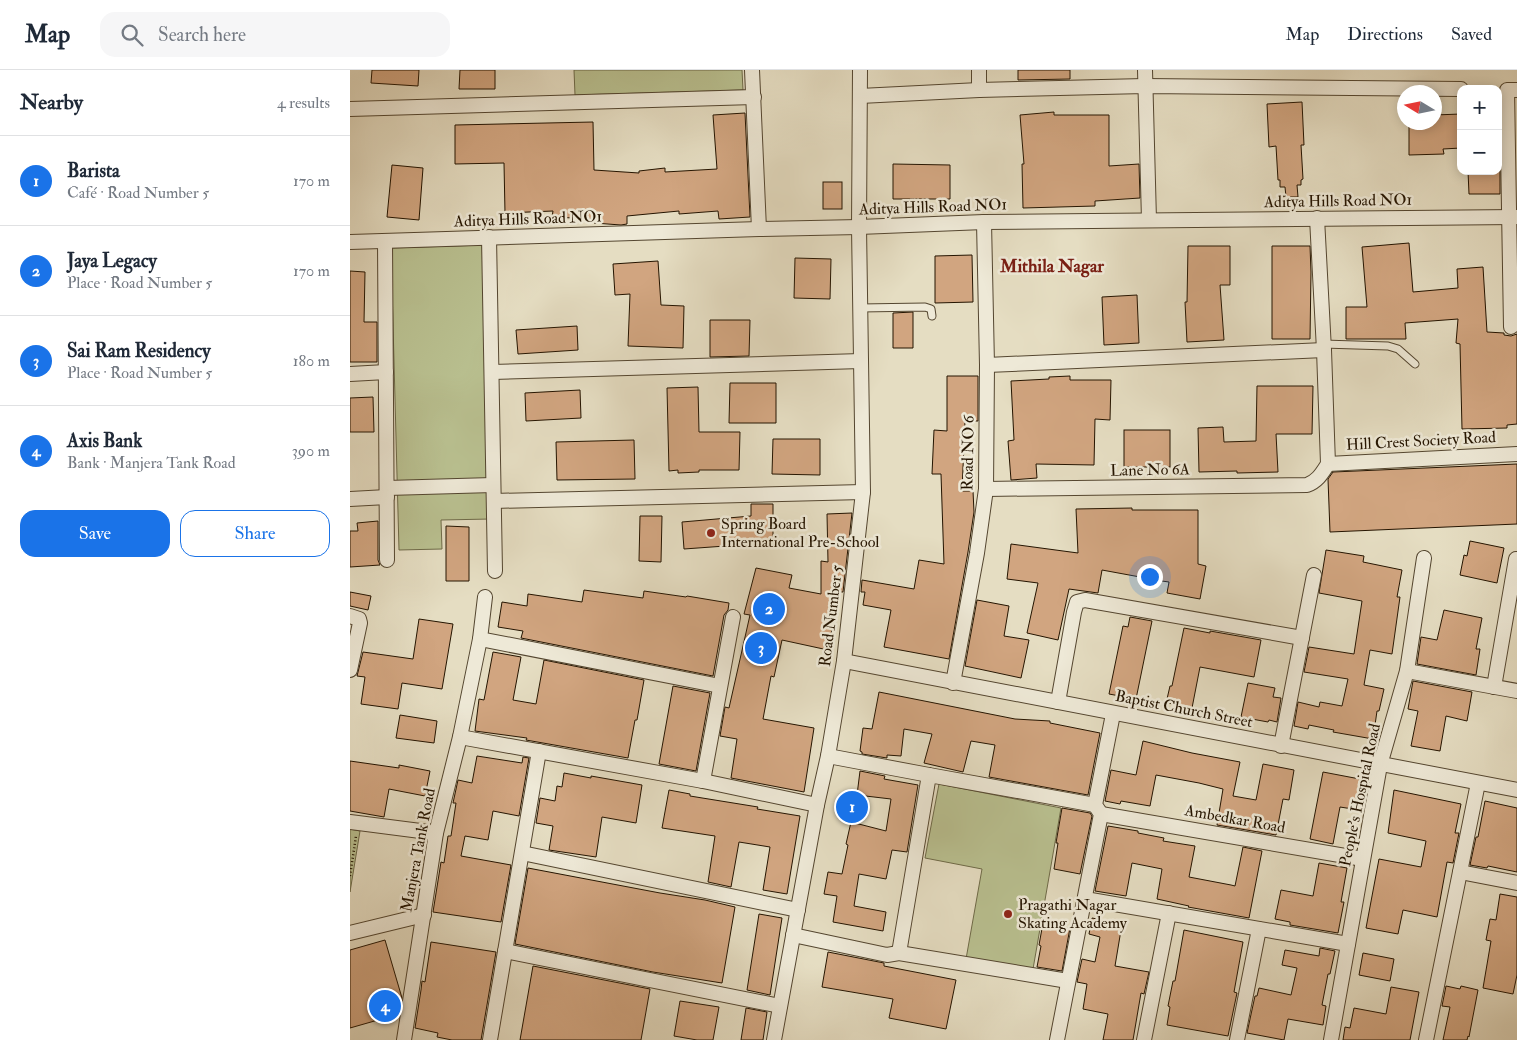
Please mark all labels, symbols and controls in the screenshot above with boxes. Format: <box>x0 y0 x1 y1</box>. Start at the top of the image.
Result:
search box <box>100 12 450 57</box>
text: Map <box>25 19 70 50</box>
icon: search <box>118 21 146 49</box>
text: Search here <box>158 23 246 47</box>
text: Map <box>1286 23 1319 46</box>
text: Directions <box>1347 23 1423 46</box>
text: Saved <box>1451 23 1492 46</box>
north arrow <box>1397 85 1442 130</box>
map controls <box>1457 85 1502 175</box>
button: + <box>1457 85 1502 130</box>
text: Nearby <box>20 89 83 116</box>
text: 4 results <box>277 93 330 113</box>
button: − <box>1457 130 1502 175</box>
text: Barista <box>67 159 120 183</box>
text: 1 <box>33 171 39 191</box>
text: 170 m <box>293 171 330 191</box>
text: Café · Road Number 5 <box>67 183 209 203</box>
street label: Aditya Hills Road NO1 <box>1263 190 1412 212</box>
street label: Aditya Hills Road NO1 <box>857 194 1008 220</box>
street label: Aditya Hills Road NO1 <box>452 206 603 232</box>
text: Jaya Legacy <box>67 249 157 273</box>
district label: Mithila Nagar <box>999 255 1104 278</box>
text: 2 <box>32 261 40 281</box>
text: 170 m <box>293 261 330 281</box>
text: Place · Road Number 5 <box>67 273 212 293</box>
text: Sai Ram Residency <box>67 339 211 363</box>
text: 3 <box>33 351 39 371</box>
text: 180 m <box>293 351 330 371</box>
text: Place · Road Number 5 <box>67 363 212 383</box>
street label: Road NO 6 <box>957 414 979 491</box>
street label: Hill Crest Society Road <box>1346 427 1497 455</box>
text: Axis Bank <box>67 429 142 453</box>
text: 4 <box>32 441 40 461</box>
text: 390 m <box>292 441 330 461</box>
text: Bank · Manjera Tank Road <box>67 453 236 473</box>
street label: Lane No 6A <box>1110 459 1190 481</box>
button: Save <box>20 510 170 557</box>
button: Share <box>180 510 330 557</box>
place label: Spring Board International Pre-School <box>721 514 879 552</box>
marker: Spring Board International Pre-School <box>705 527 717 539</box>
street label: Road Number 5 <box>815 564 847 668</box>
your location <box>1137 564 1163 590</box>
pin: 2 <box>753 590 785 628</box>
pin: 3 <box>745 629 777 667</box>
street label: Baptist Church Street <box>1113 686 1254 733</box>
street label: People's Hospital Road <box>1335 722 1386 869</box>
street label: Manjera Tank Road <box>396 786 440 914</box>
pin: 1 <box>836 788 868 826</box>
street label: Ambedkar Road <box>1182 800 1287 838</box>
place label: Pragathi Nagar Skating Academy <box>1018 895 1128 933</box>
marker: Pragathi Nagar Skating Academy <box>1002 908 1014 920</box>
pin: 4 <box>369 987 401 1025</box>

